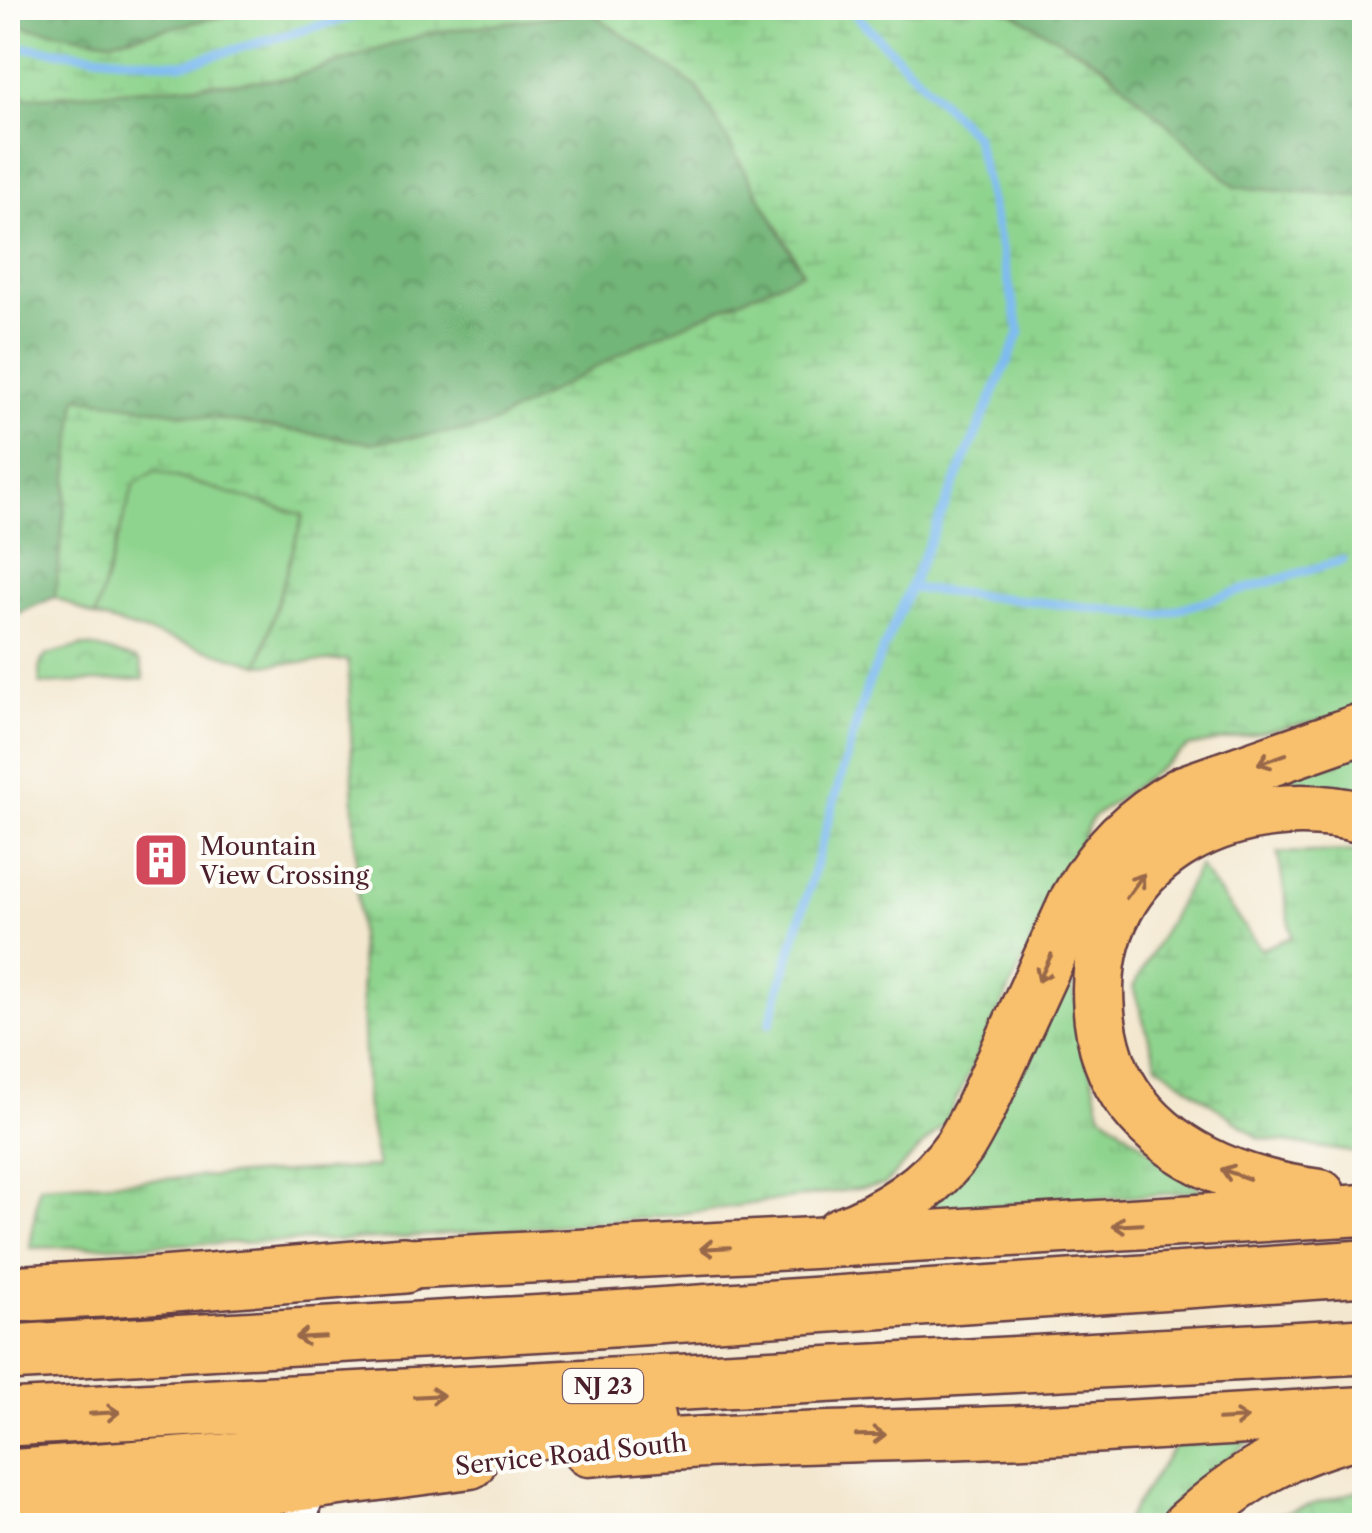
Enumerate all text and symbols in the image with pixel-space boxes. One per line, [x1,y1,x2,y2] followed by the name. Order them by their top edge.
[1257,752,1289,770] one-way arrow
[131,830,191,890] building icon: Mountain View Crossing
[199,831,370,891] place label: Mountain View Crossing
[1124,873,1145,900] one-way arrow
[1034,952,1053,982] one-way arrow
[1220,1164,1251,1182] one-way arrow
[1112,1215,1144,1234] one-way arrow
[700,1239,732,1258] one-way arrow
[295,1328,327,1347] one-way arrow
[563,1369,643,1403] road number: NJ 23
[413,1386,445,1405] one-way arrow
[88,1403,120,1422] one-way arrow
[1217,1409,1249,1428] one-way arrow
[854,1425,886,1444] one-way arrow
[454,1427,689,1482] street label: Service Road South

